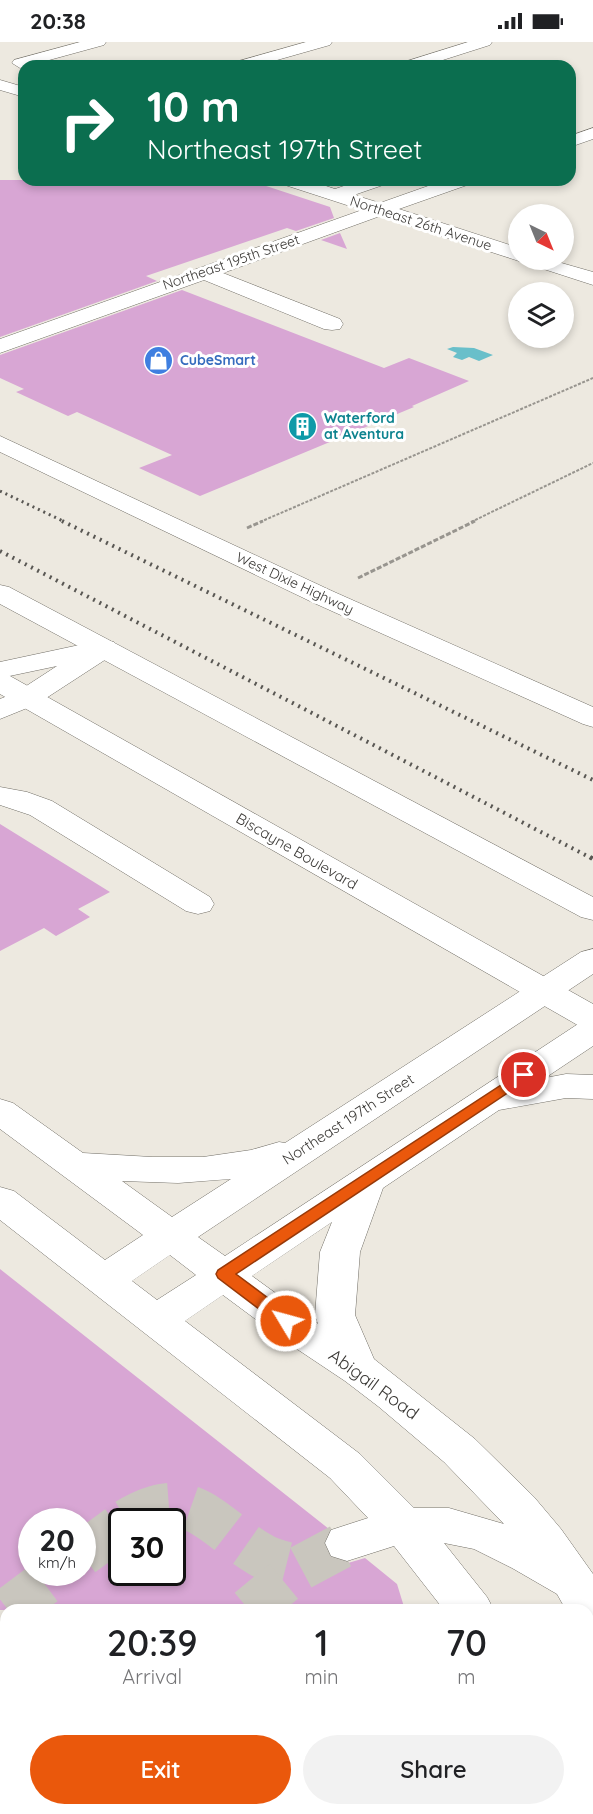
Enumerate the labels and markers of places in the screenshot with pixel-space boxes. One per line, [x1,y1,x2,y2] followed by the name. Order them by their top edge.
[143,344,175,376] shop icon: CubeSmart
[180,351,256,369] place label: CubeSmart
[324,409,404,443] place label: Waterford at Aventura
[287,410,319,442] building icon: Waterford at Aventura
[498,1049,549,1100] pin

